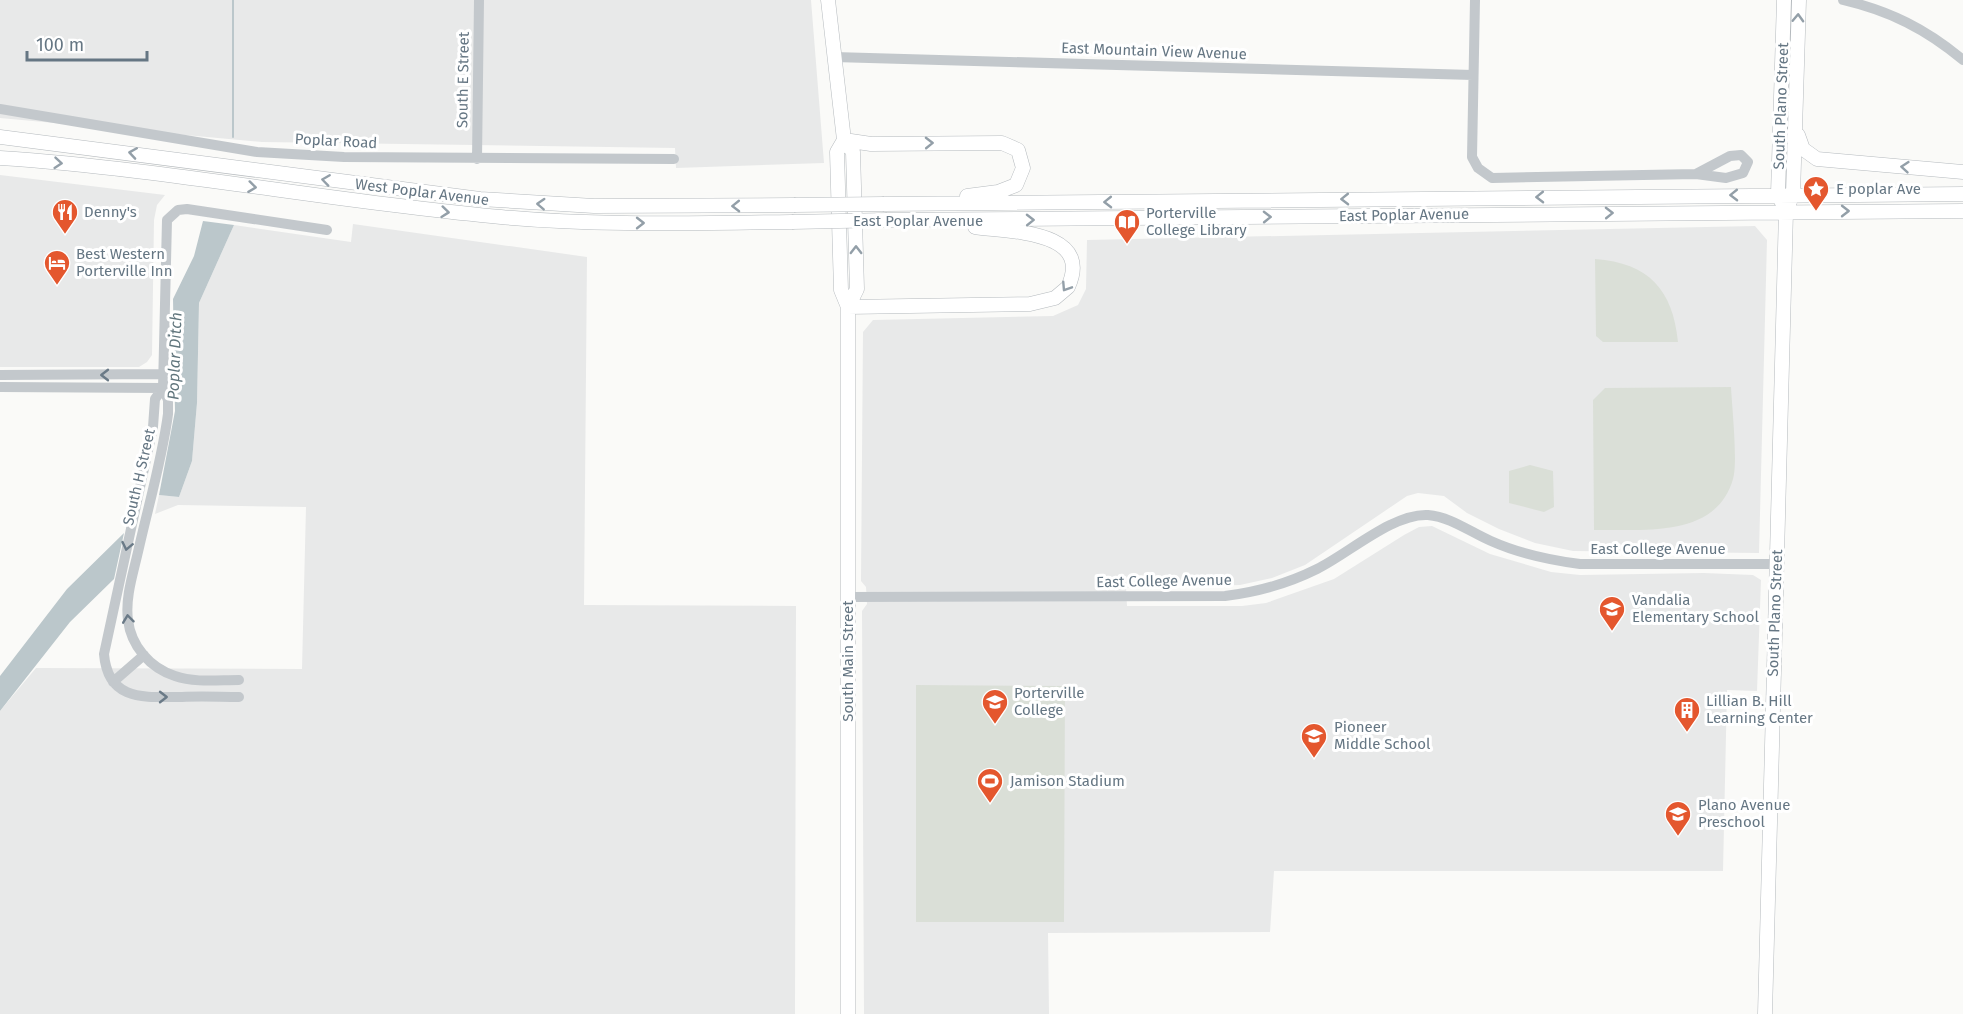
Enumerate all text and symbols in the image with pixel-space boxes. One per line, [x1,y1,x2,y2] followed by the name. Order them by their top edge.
[1792,13,1804,22] one-way arrow
[27,24,147,62] scale bar
[453,31,473,128] street label: South E Street
[36,34,84,56] text: 100 m
[1061,39,1247,63] street label: East Mountain View Avenue
[1770,42,1792,170] street label: South Plano Street
[294,130,378,152] street label: Poplar Road
[925,137,934,149] one-way arrow
[129,148,138,160] one-way arrow
[54,156,63,169] one-way arrow
[1900,161,1909,174] one-way arrow
[322,174,331,187] one-way arrow
[1801,174,1831,212] place icon: E poplar Ave
[354,175,490,209] street label: West Poplar Avenue
[247,180,256,193] one-way arrow
[1836,180,1921,198] place label: E poplar Ave
[1730,189,1739,201] one-way arrow
[1535,191,1544,203] one-way arrow
[1340,193,1349,205] one-way arrow
[1103,196,1112,208] one-way arrow
[50,197,80,235] restaurant icon: Denny's
[536,197,545,210] one-way arrow
[731,200,740,212] one-way arrow
[84,203,137,221] place label: Denny's
[1146,204,1247,239] place label: Porterville College Library
[441,205,450,218] one-way arrow
[1339,205,1469,225] street label: East Poplar Avenue
[1840,205,1849,217] one-way arrow
[1112,207,1142,245] library icon: Porterville College Library
[1604,207,1613,219] one-way arrow
[1262,211,1271,223] one-way arrow
[853,212,983,230] street label: East Poplar Avenue
[1025,214,1034,226] one-way arrow
[635,217,644,229] one-way arrow
[76,245,172,280] place label: Best Western Porterville Inn
[850,246,863,255] one-way arrow
[42,248,72,286] hotel icon: Best Western Porterville Inn
[1062,280,1073,291] one-way arrow
[163,312,186,400] water label: Poplar Ditch
[101,369,110,381] one-way arrow
[119,426,159,527] street label: South H Street
[1590,540,1726,558] street label: East College Avenue
[121,541,134,551] one-way arrow
[1764,549,1786,677] street label: South Plano Street
[1096,571,1232,591] street label: East College Avenue
[1632,591,1760,626] place label: Vandalia Elementary School
[1597,594,1627,632] school or university icon: Vandalia Elementary School
[839,600,857,722] street label: South Main Street
[123,614,135,624] one-way arrow
[1014,684,1084,719] place label: Porterville College
[980,687,1010,725] school or university icon: Porterville College
[159,691,168,703] one-way arrow
[1706,692,1813,727] place label: Lillian B. Hill Learning Center
[1672,695,1702,733] building icon: Lillian B. Hill Learning Center
[1334,718,1431,753] place label: Pioneer Middle School
[1299,721,1329,759] school or university icon: Pioneer Middle School
[975,766,1005,804] sports icon: Jamison Stadium
[1010,772,1125,790] place label: Jamison Stadium
[1698,796,1790,831] place label: Plano Avenue Preschool
[1663,799,1693,837] school or university icon: Plano Avenue Preschool

